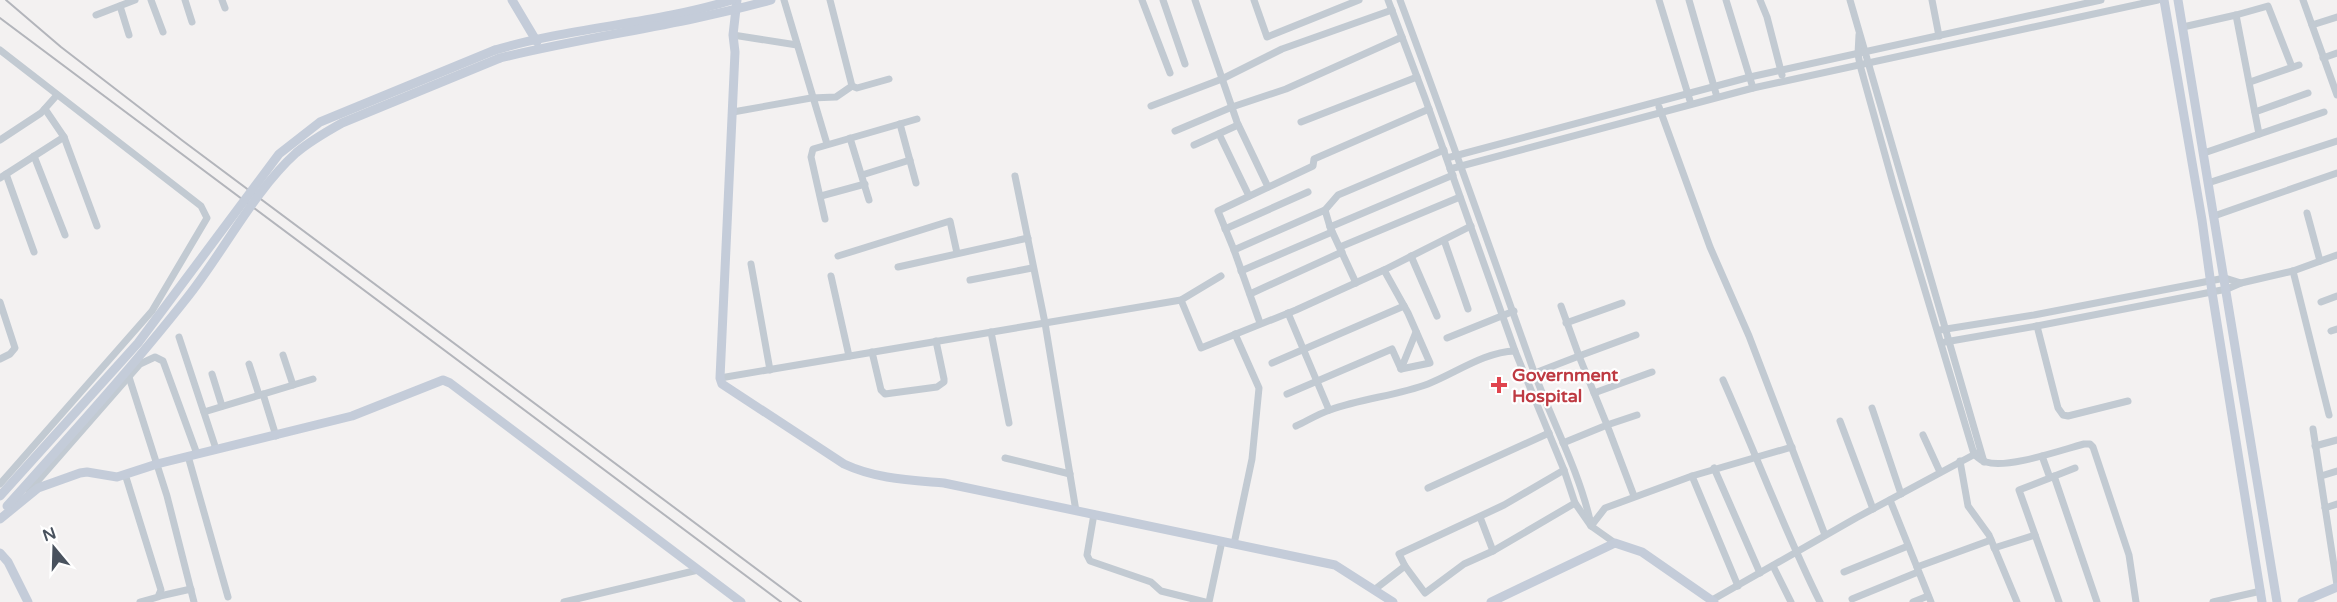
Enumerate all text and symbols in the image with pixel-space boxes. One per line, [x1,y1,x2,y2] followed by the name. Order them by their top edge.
[1512,364,1618,407] place label: Government Hospital
[1490,376,1508,394] marker: Government Hospital
[24,518,84,578] north arrow
[40,523,59,546] text: N

